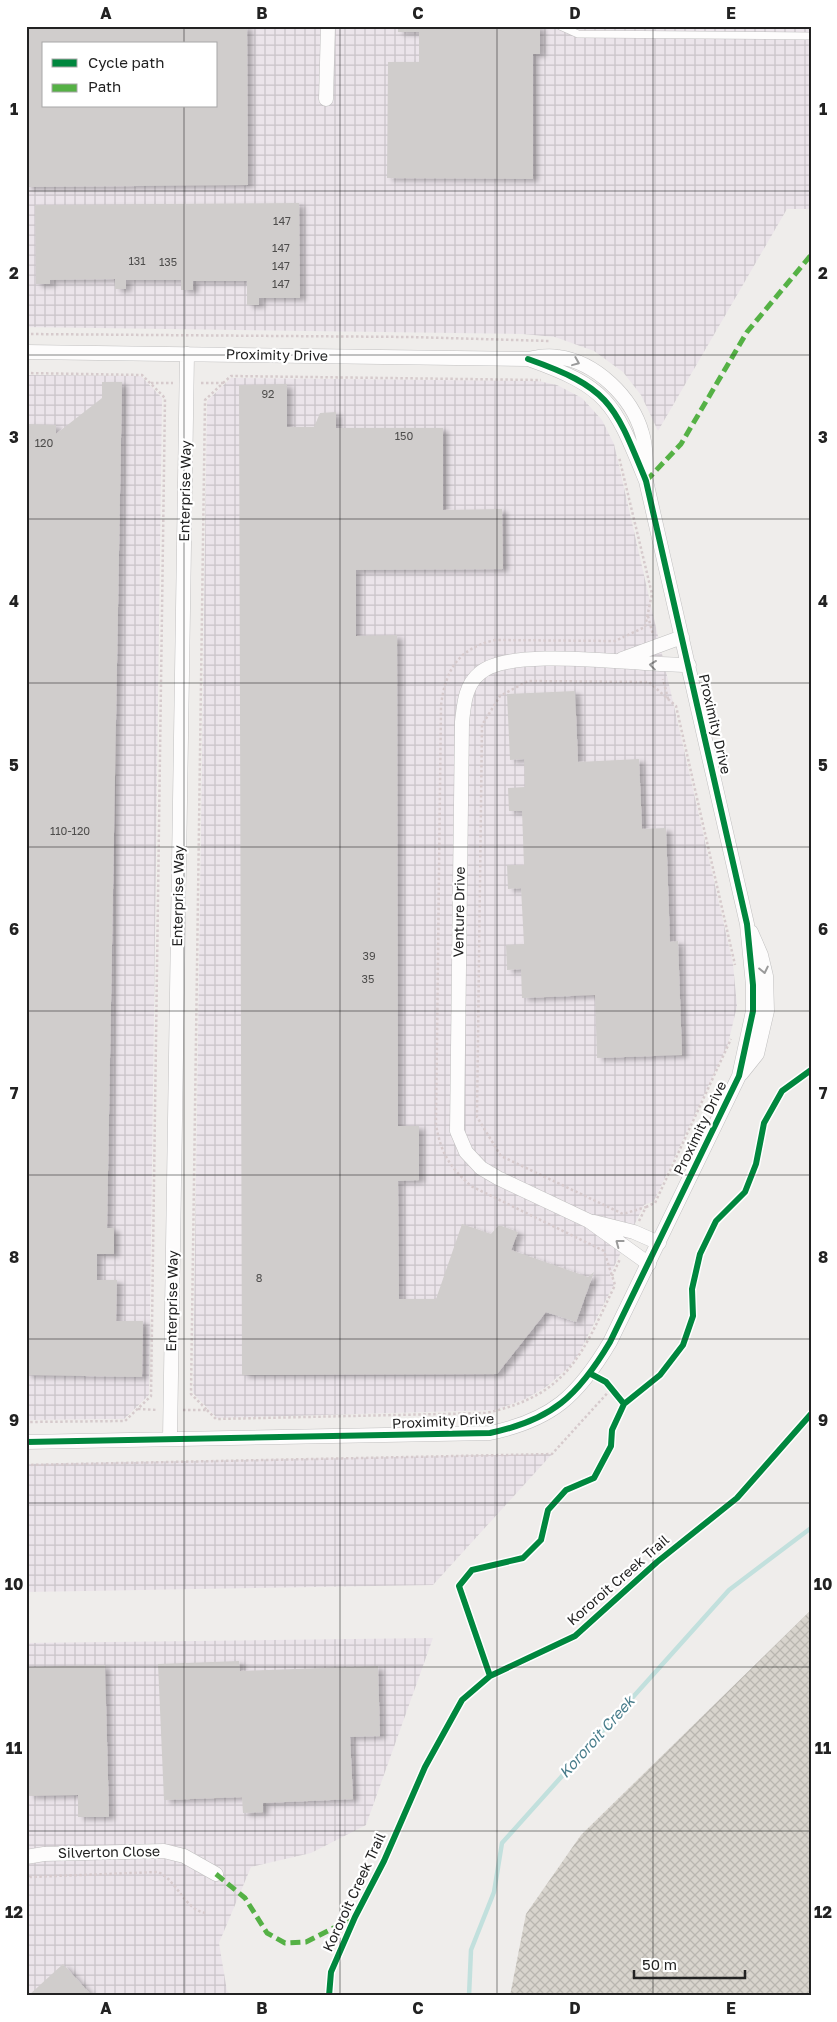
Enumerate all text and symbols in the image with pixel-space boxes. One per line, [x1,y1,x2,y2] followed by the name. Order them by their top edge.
[100,3,112,23] text: A
[256,3,268,23] text: B
[412,3,424,23] text: C
[569,3,581,23] text: D
[726,3,736,23] text: E
[42,42,218,108] legend
[88,53,164,71] text: Cycle path
[88,77,121,95] text: Path
[10,99,18,119] text: 1
[819,99,827,119] text: 1
[273,214,291,227] house number: 147
[272,241,290,254] house number: 147
[128,254,146,267] house number: 131
[159,255,177,268] house number: 135
[272,259,290,272] house number: 147
[9,263,19,283] text: 2
[818,263,828,283] text: 2
[272,277,290,290] house number: 147
[226,345,328,364] street label: Proximity Drive
[571,357,579,367] one-way arrow
[261,387,275,400] house number: 92
[9,427,19,447] text: 3
[818,427,828,447] text: 3
[395,429,413,442] house number: 150
[35,436,53,449] house number: 120
[175,440,194,542] street label: Enterprise Way
[9,591,19,611] text: 4
[818,591,828,611] text: 4
[648,660,656,671] one-way arrow
[696,672,735,776] street label: Proximity Drive
[9,755,19,775] text: 5
[818,755,828,775] text: 5
[50,824,90,837] house number: 110-120
[168,845,187,947] street label: Enterprise Way
[449,866,468,958] street label: Venture Drive
[9,919,19,939] text: 6
[818,919,828,939] text: 6
[362,949,376,962] house number: 39
[758,966,769,974] one-way arrow
[362,972,374,985] house number: 35
[670,1078,730,1177] street label: Proximity Drive
[10,1083,19,1103] text: 7
[819,1083,828,1103] text: 7
[615,1240,624,1249] one-way arrow
[9,1247,19,1267] text: 8
[818,1247,828,1267] text: 8
[162,1250,181,1352] street label: Enterprise Way
[256,1271,263,1284] house number: 8
[392,1409,494,1432] street label: Proximity Drive
[9,1410,19,1430] text: 9
[818,1410,828,1430] text: 9
[563,1531,672,1629] street label: Kororoit Creek Trail
[5,1574,23,1594] text: 10
[814,1574,832,1594] text: 10
[555,1691,639,1781] water label: Kororoit Creek
[6,1738,22,1758] text: 11
[815,1738,831,1758] text: 11
[318,1830,389,1954] street label: Kororoit Creek Trail
[58,1842,160,1861] street label: Silverton Close
[5,1902,23,1922] text: 12
[814,1902,832,1922] text: 12
[634,1947,746,1979] scale bar
[642,1955,677,1973] text: 50 m
[100,1998,112,2018] text: A
[256,1998,268,2018] text: B
[412,1998,424,2018] text: C
[569,1998,581,2018] text: D
[726,1998,736,2018] text: E

